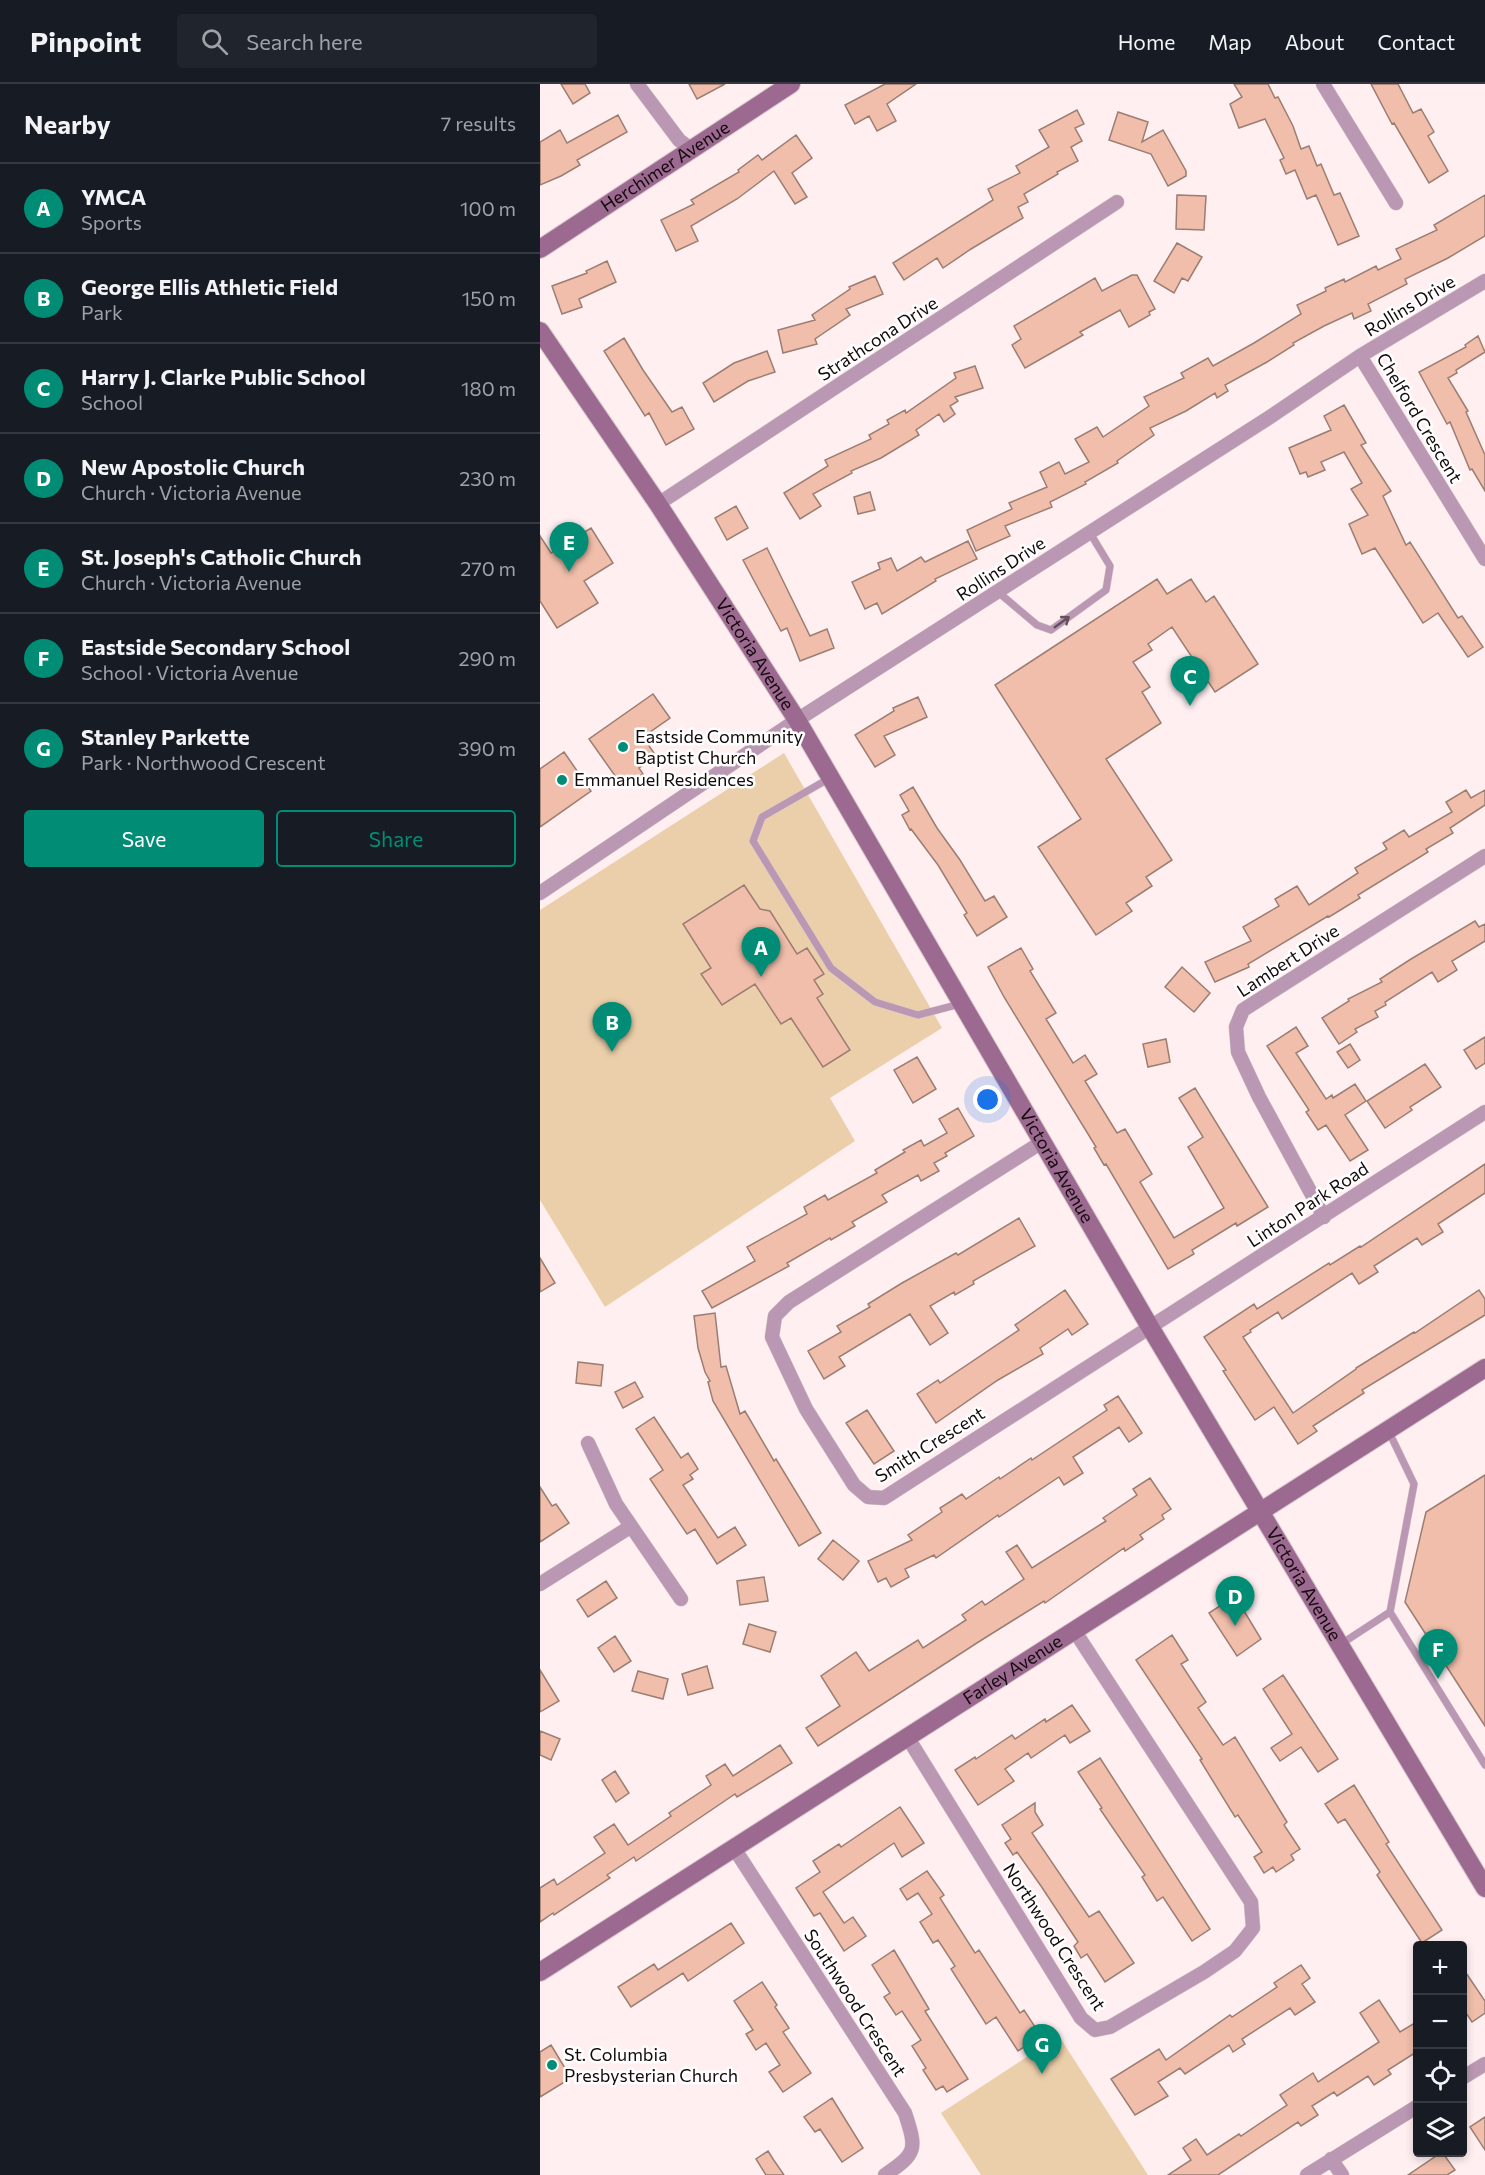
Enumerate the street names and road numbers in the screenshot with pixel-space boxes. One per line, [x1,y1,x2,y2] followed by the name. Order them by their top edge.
[596,115,733,216] street label: Herchimer Avenue
[1360,270,1459,341] street label: Rollins Drive
[814,291,941,385] street label: Strathcona Drive
[1372,348,1467,487] street label: Chelford Crescent
[952,531,1049,605] street label: Rollins Drive
[711,594,800,714] street label: Victoria Avenue
[1232,919,1343,1001] street label: Lambert Drive
[1015,1104,1099,1226] street label: Victoria Avenue
[1243,1157,1372,1252] street label: Linton Park Road
[871,1402,988,1487] street label: Smith Crescent
[1262,1523,1347,1645] street label: Victoria Avenue
[959,1629,1066,1709] street label: Farley Avenue
[999,1859,1111,2014] street label: Northwood Crescent
[800,1925,912,2080] street label: Southwood Crescent

